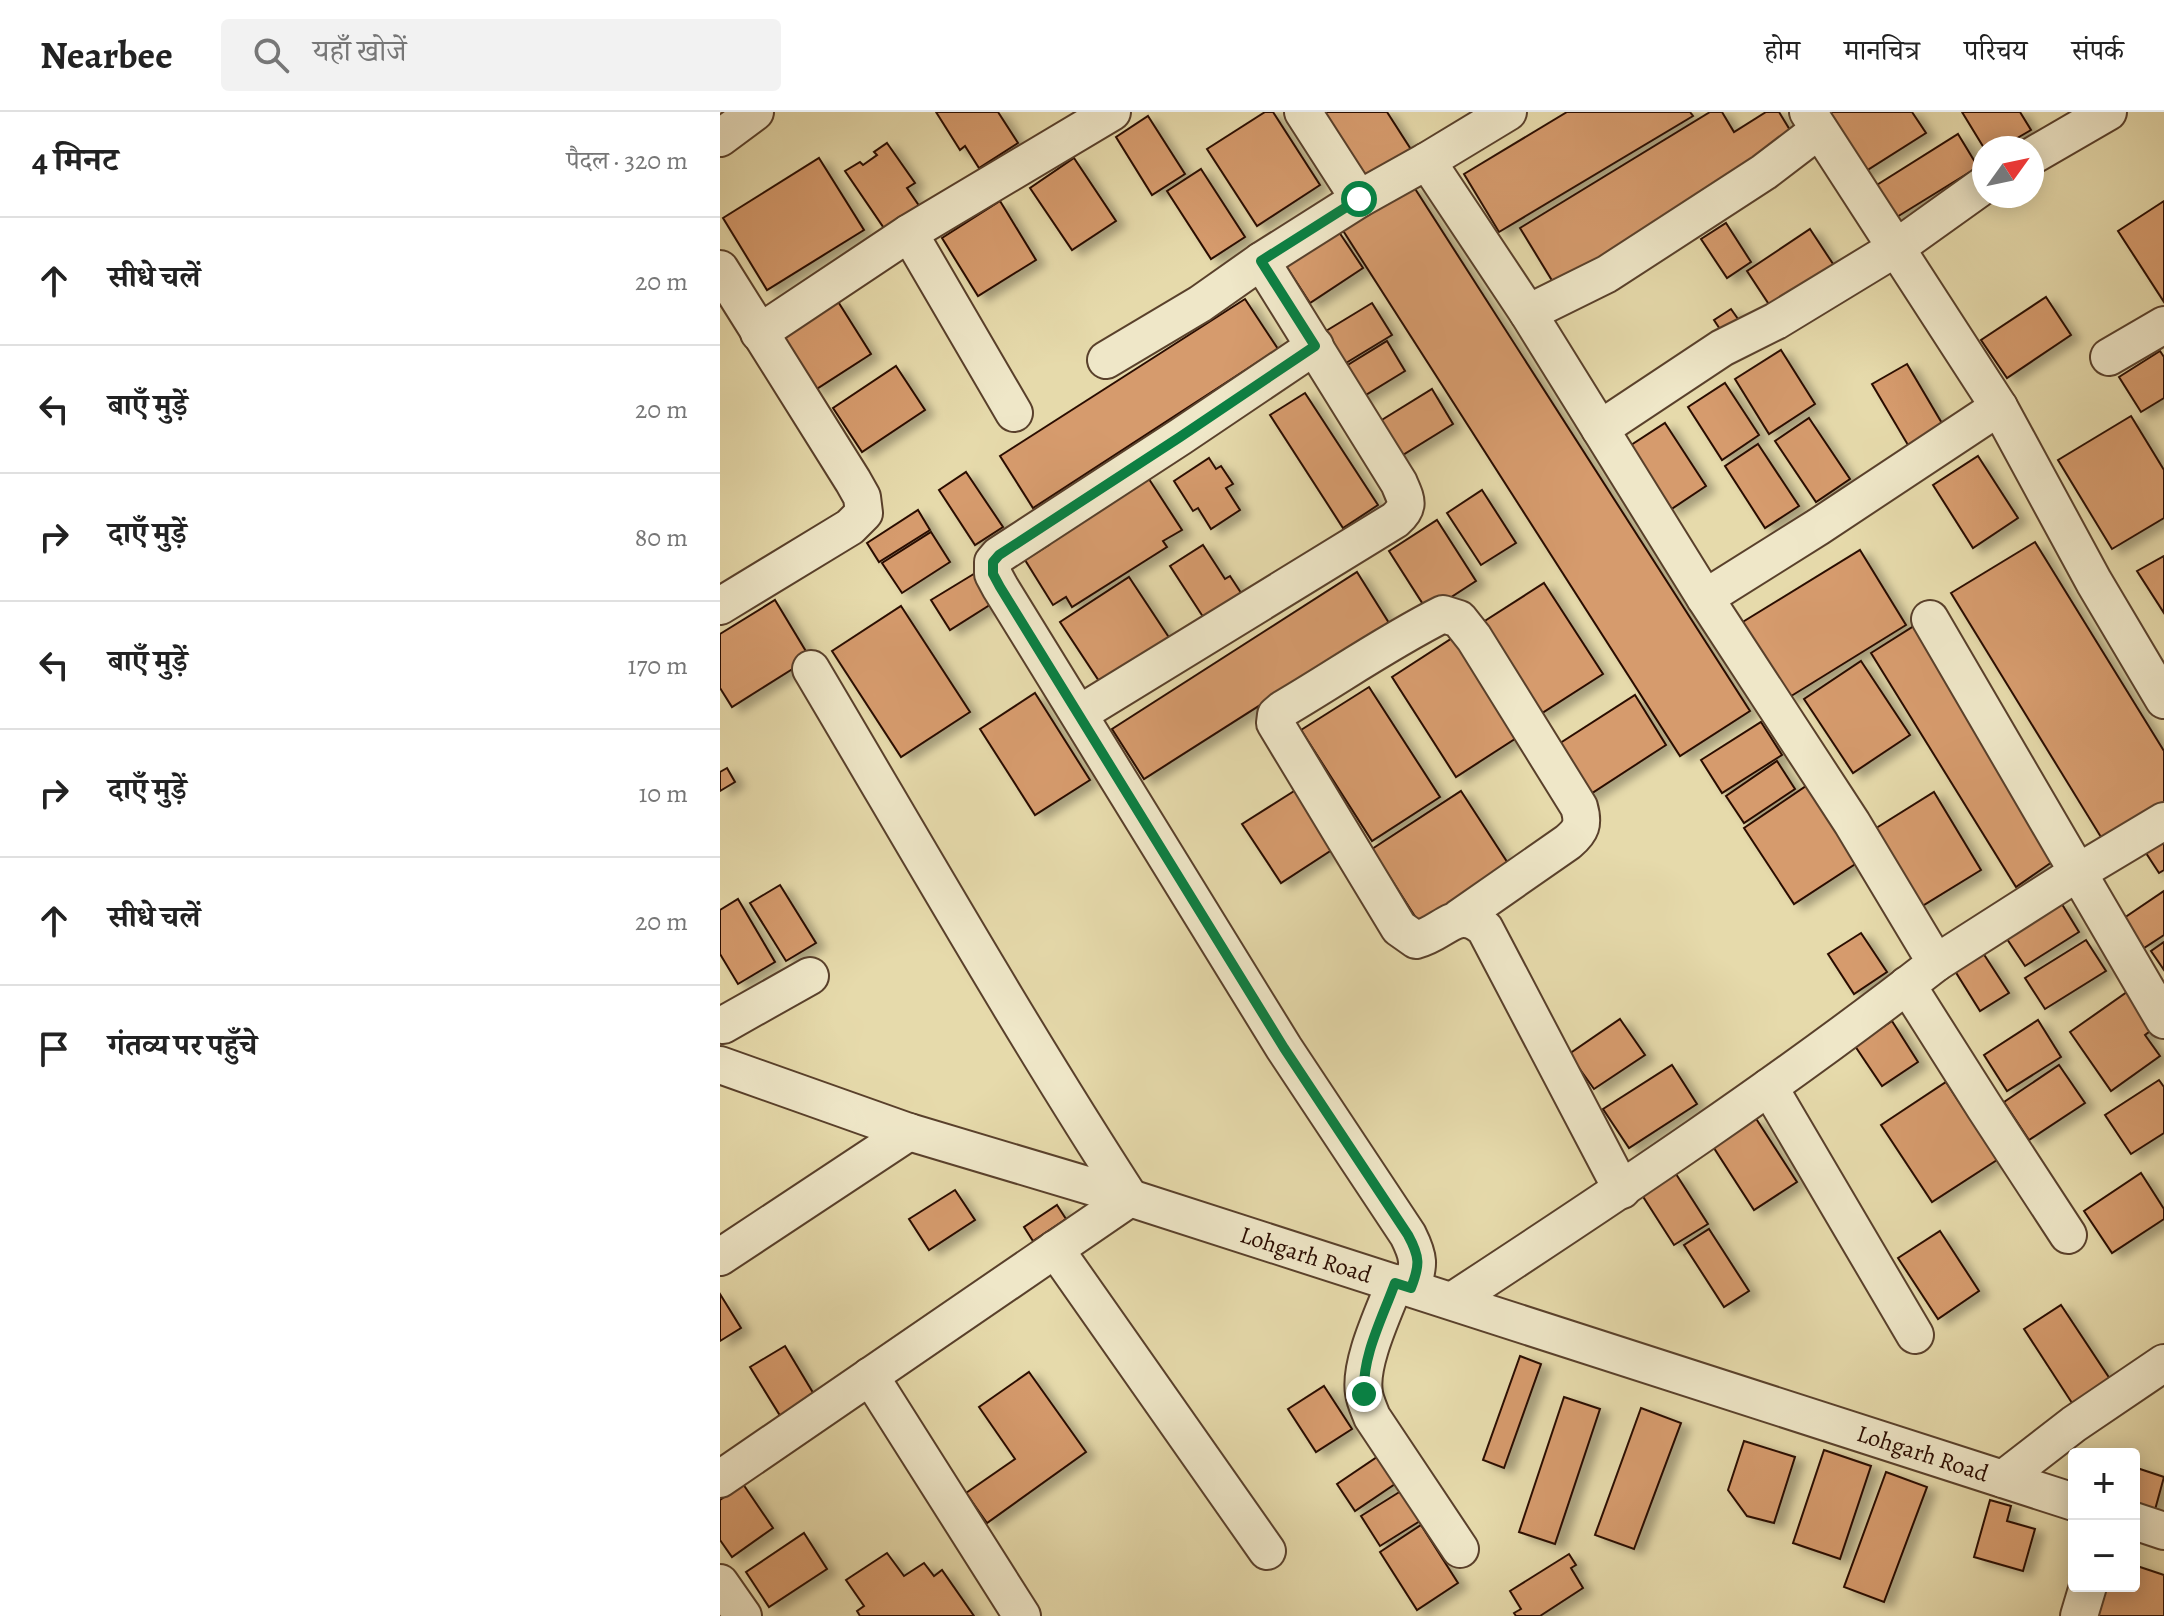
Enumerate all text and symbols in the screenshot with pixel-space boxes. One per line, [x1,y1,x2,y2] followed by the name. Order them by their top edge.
[221,19,781,91] search box
[40,29,173,81] text: Nearbee
[313,31,406,71] text: यहाँ खोजें
[1764,32,1800,70] text: होम
[1844,32,1920,70] text: मानचित्र
[1964,32,2027,70] text: परिचय
[2071,32,2124,70] text: संपर्क
[249,33,293,77] icon: search
[32,136,118,183] text: 4 मिनट
[1972,136,2044,208] north arrow
[566,143,688,178] text: पैदल · 320 m
[1341,181,1377,217] route start
[108,257,200,297] text: सीधे चलें
[32,259,76,303] icon: ahead
[635,264,688,299] text: 20 m
[108,385,188,425] text: बाएँ मुड़ें
[32,387,76,431] icon: left
[635,392,688,427] text: 20 m
[108,513,187,553] text: दाएँ मुड़ें
[32,515,76,559] icon: right
[635,520,688,555] text: 80 m
[108,641,188,681] text: बाएँ मुड़ें
[32,643,76,687] icon: left
[628,648,688,683] text: 170 m
[108,769,187,809] text: दाएँ मुड़ें
[32,771,76,815] icon: right
[638,776,688,811] text: 10 m
[108,897,200,937] text: सीधे चलें
[32,899,76,943] icon: ahead
[635,904,688,939] text: 20 m
[108,1025,257,1065] text: गंतव्य पर पहुँचे
[32,1027,76,1071] icon: arrive
[1236,1218,1376,1291] street label: Lohgarh Road
[1346,1376,1382,1412] route end
[1853,1417,1993,1489] street label: Lohgarh Road
[2068,1448,2140,1592] map controls
[2068,1448,2140,1520] button: +
[2068,1520,2140,1592] button: −

